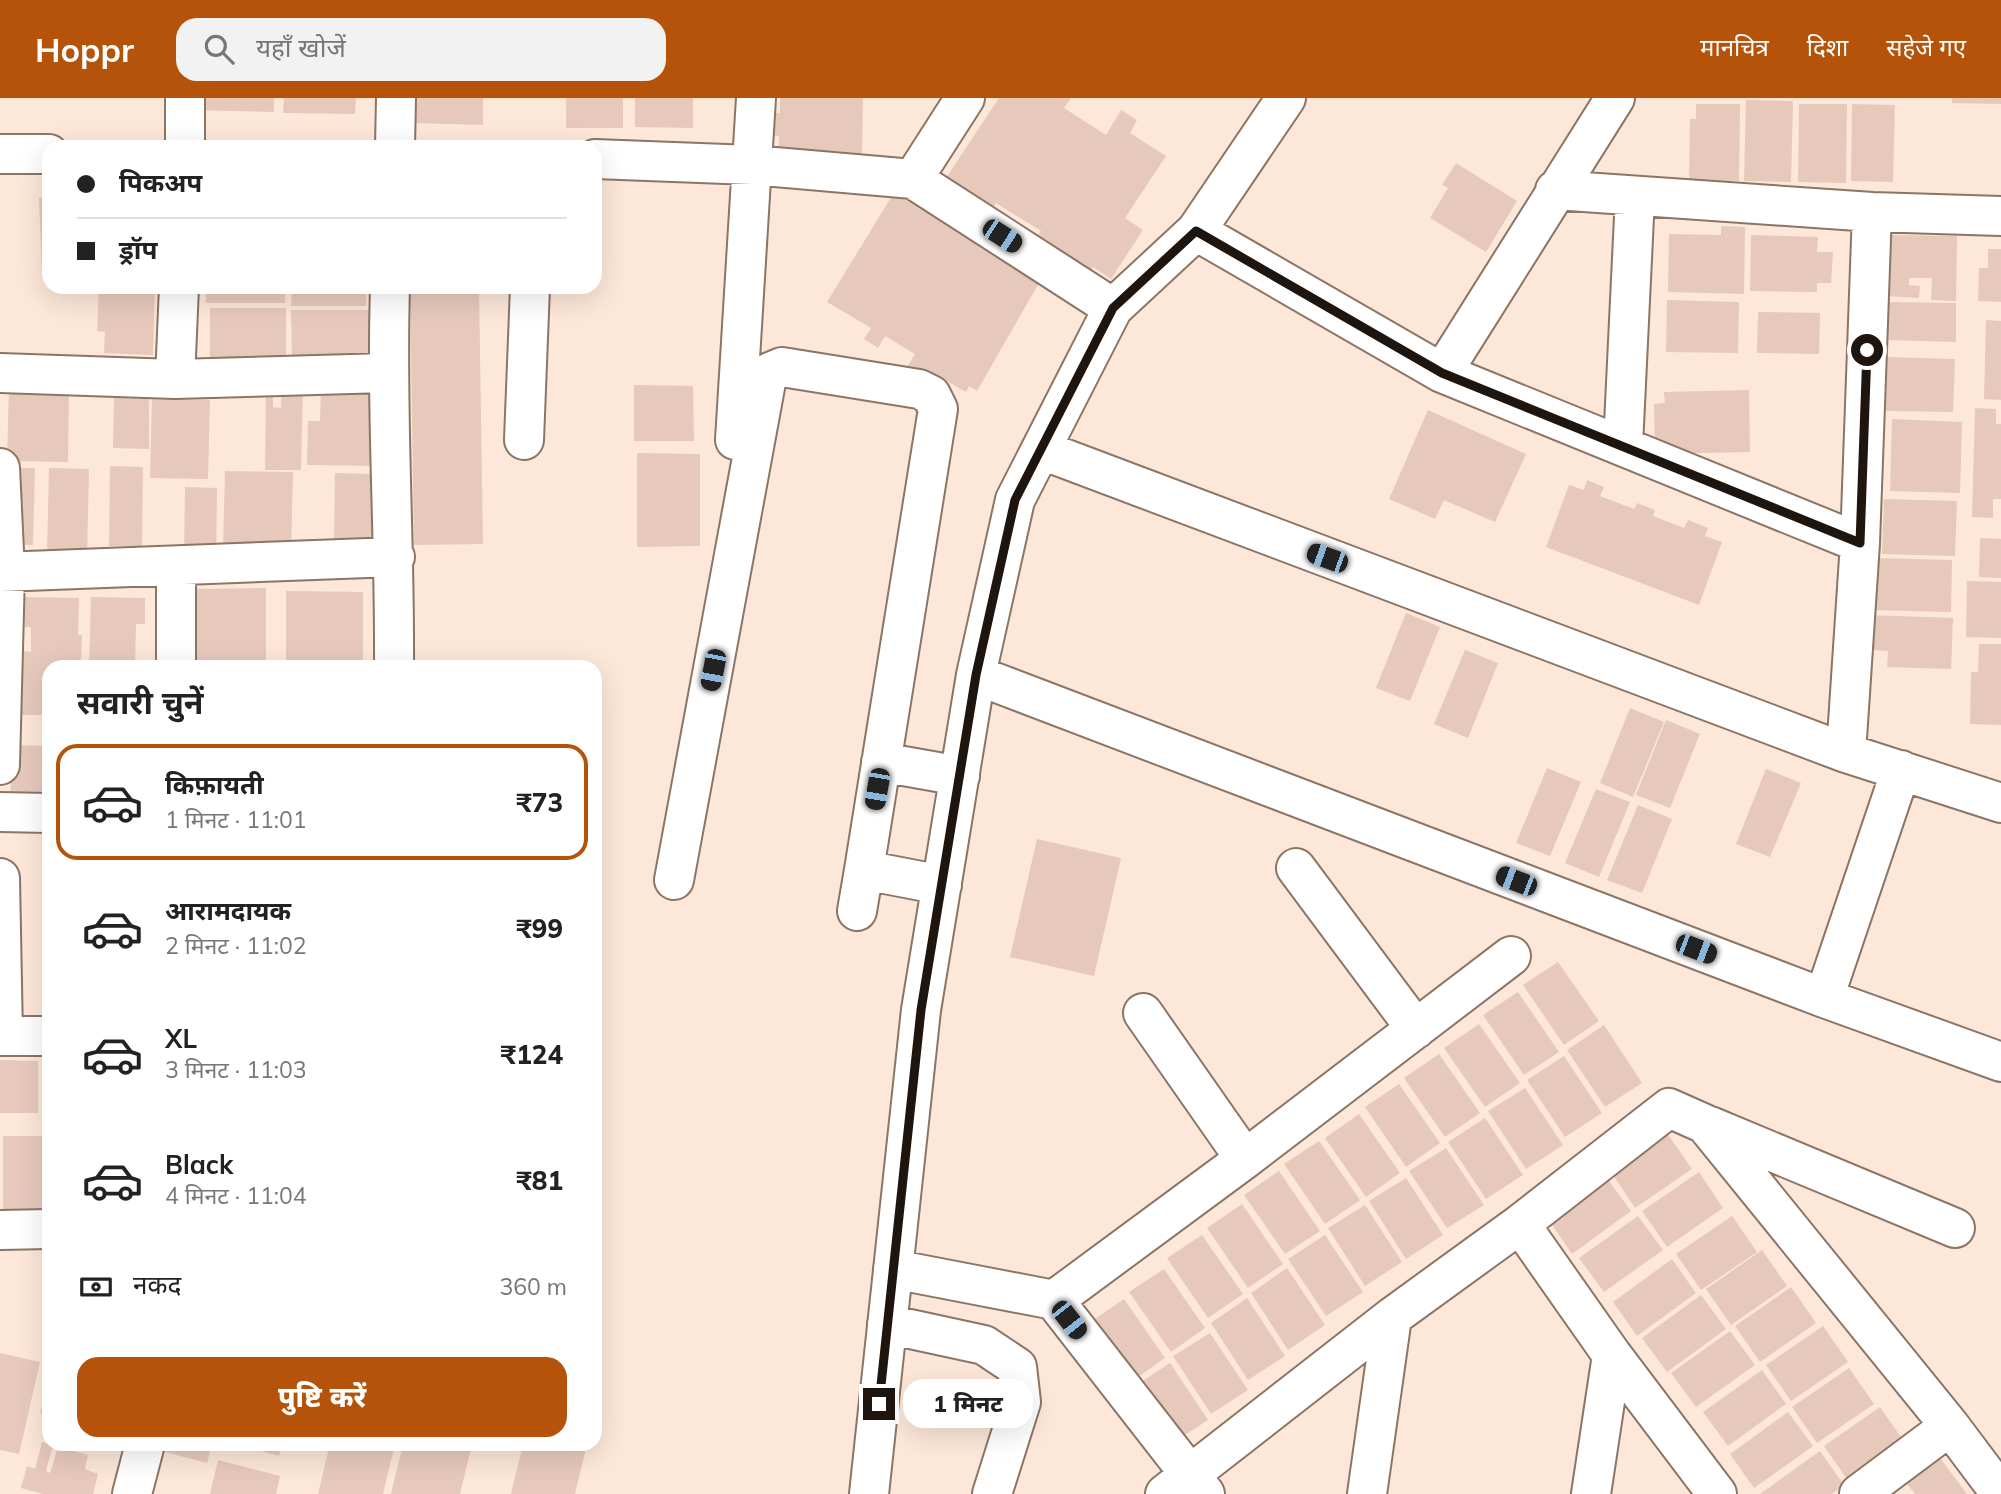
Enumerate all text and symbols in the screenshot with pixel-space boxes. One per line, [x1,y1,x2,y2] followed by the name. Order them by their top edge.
[176,18,666,81] search box
[35,29,134,70] text: Hoppr
[200,30,238,68] icon: search
[256,31,346,64] text: यहाँ खोजें
[1700,32,1769,62] text: मानचित्र
[1807,32,1848,62] text: दिशा
[1886,32,1966,62] text: सहेजे गए
[119,166,202,199] text: पिकअप
[979,216,1026,256] car
[119,233,157,266] text: ड्रॉप
[1851,334,1883,366] route start
[1304,541,1351,575] car
[699,647,728,693] car
[77,682,204,722] text: सवारी चुनें
[864,766,891,812] car
[165,768,264,801] text: किफ़ायती
[81,771,144,834] icon: car
[516,786,563,819] text: ₹73
[165,805,307,834] text: 1 मिनट · 11:01
[1493,864,1540,898] car
[165,894,291,927] text: आरामदायक
[81,897,144,960] icon: car
[516,912,563,945] text: ₹99
[165,931,307,960] text: 2 मिनट · 11:02
[1673,932,1720,966] car
[165,1022,197,1055] text: XL
[81,1023,144,1086] icon: car
[501,1038,563,1071] text: ₹124
[165,1055,307,1084] text: 3 मिनट · 11:03
[165,1148,233,1181] text: Black
[81,1149,144,1212] icon: car
[516,1164,563,1197] text: ₹81
[165,1181,307,1210] text: 4 मिनट · 11:04
[77,1268,115,1306] icon: cash
[133,1268,181,1301] text: नकद
[499,1272,567,1301] text: 360 m
[1048,1297,1091,1343] car
[77,1357,567,1437] button: पुष्टि करें
[903,1380,1033,1428] callout: 1 मिनट
[863,1388,895,1420] route end
[933,1389,1003,1418] text: 1 मिनट

